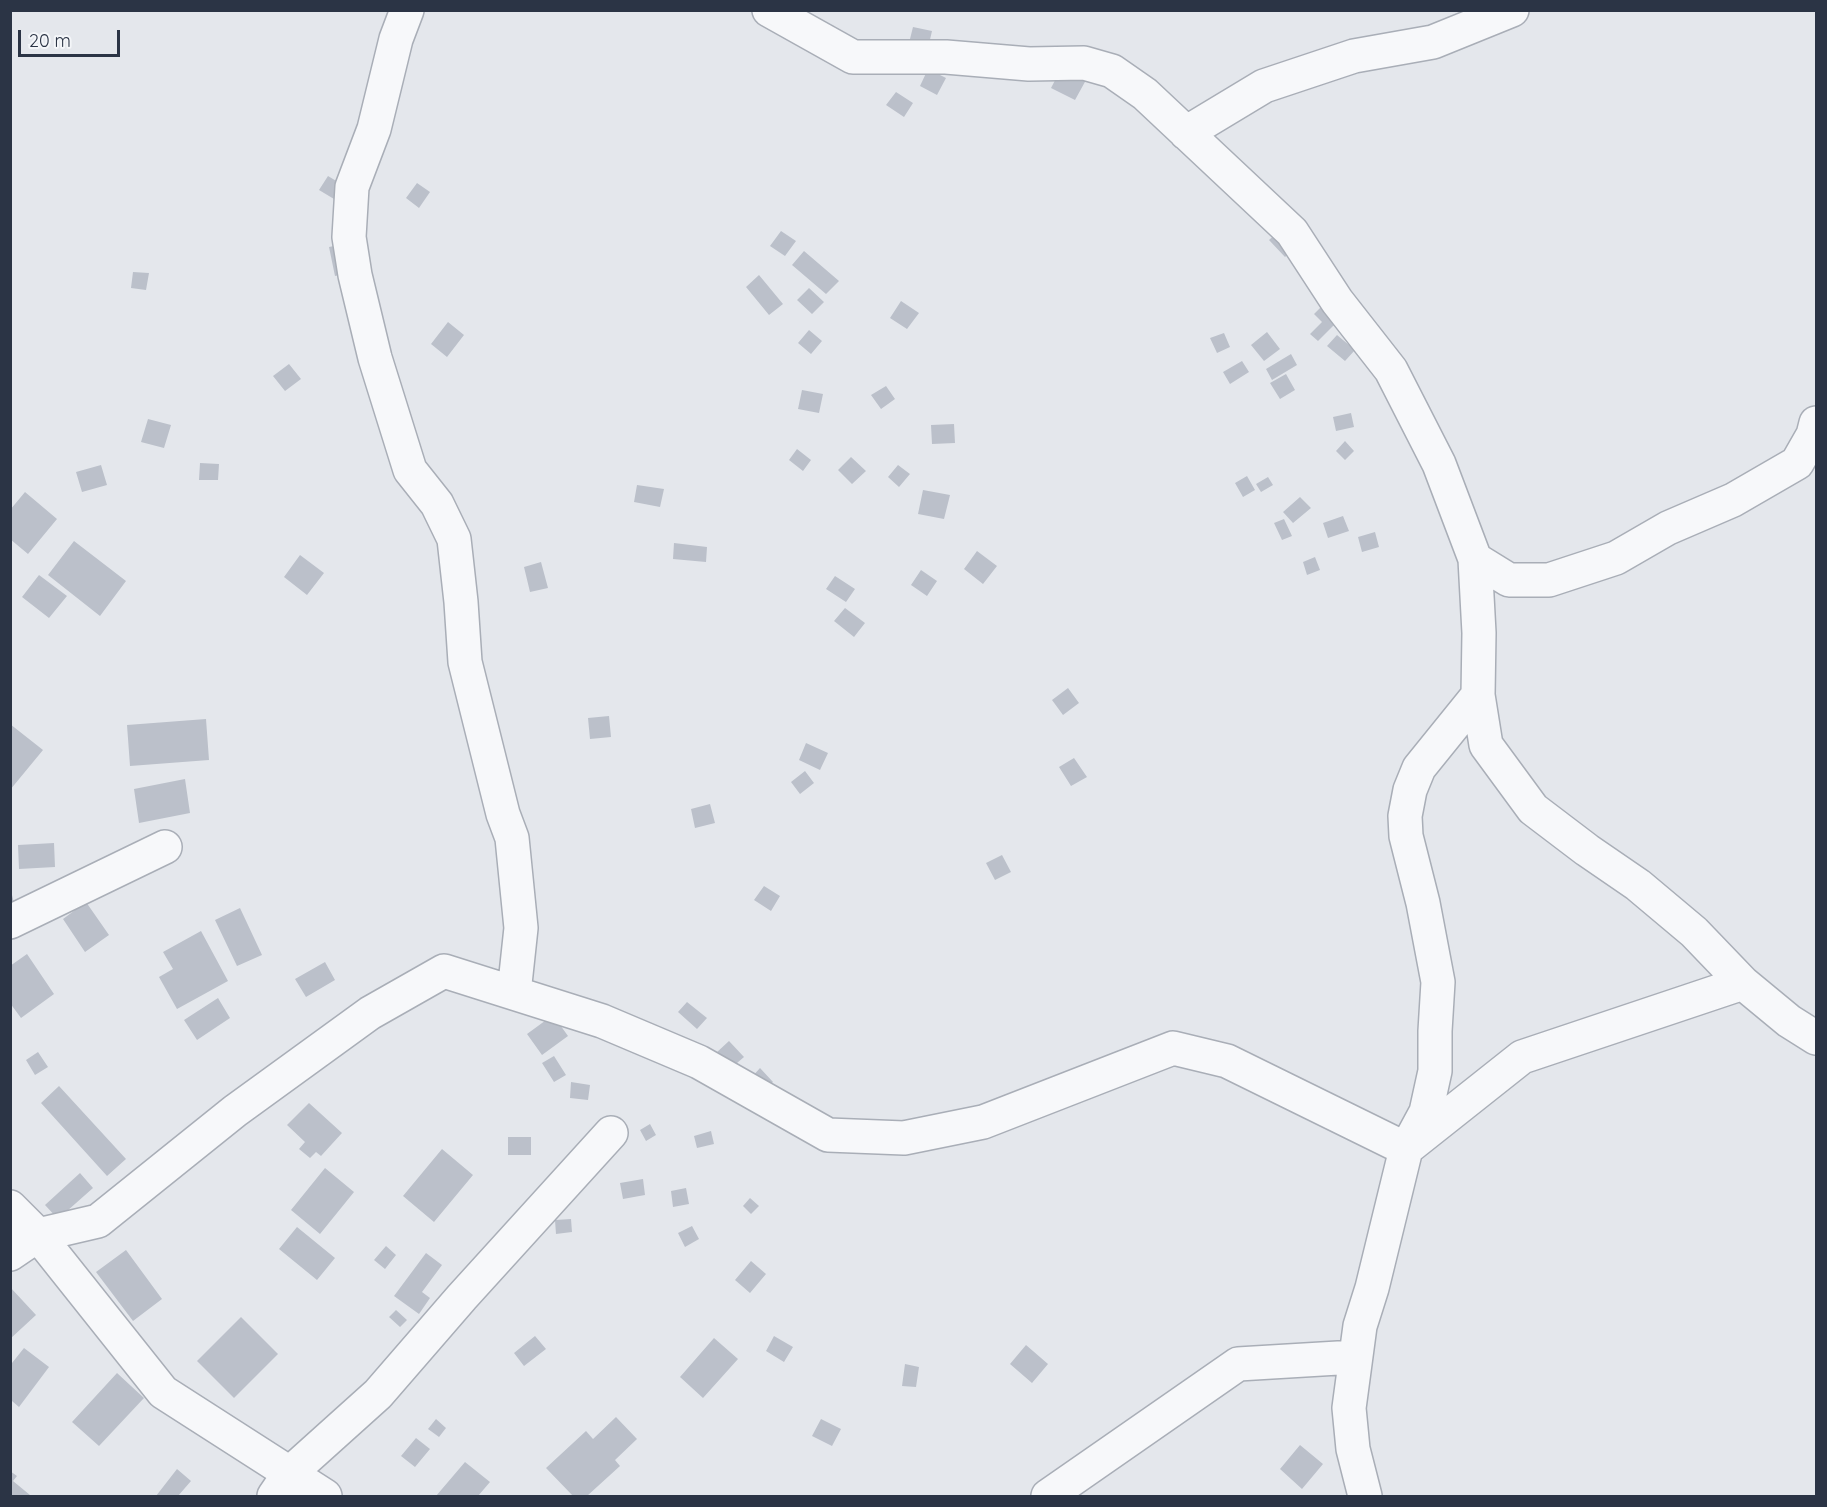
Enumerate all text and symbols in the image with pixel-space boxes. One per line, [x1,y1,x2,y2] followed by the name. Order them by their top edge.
[21,18,123,56] scale bar
[29,29,71,52] text: 20 m

